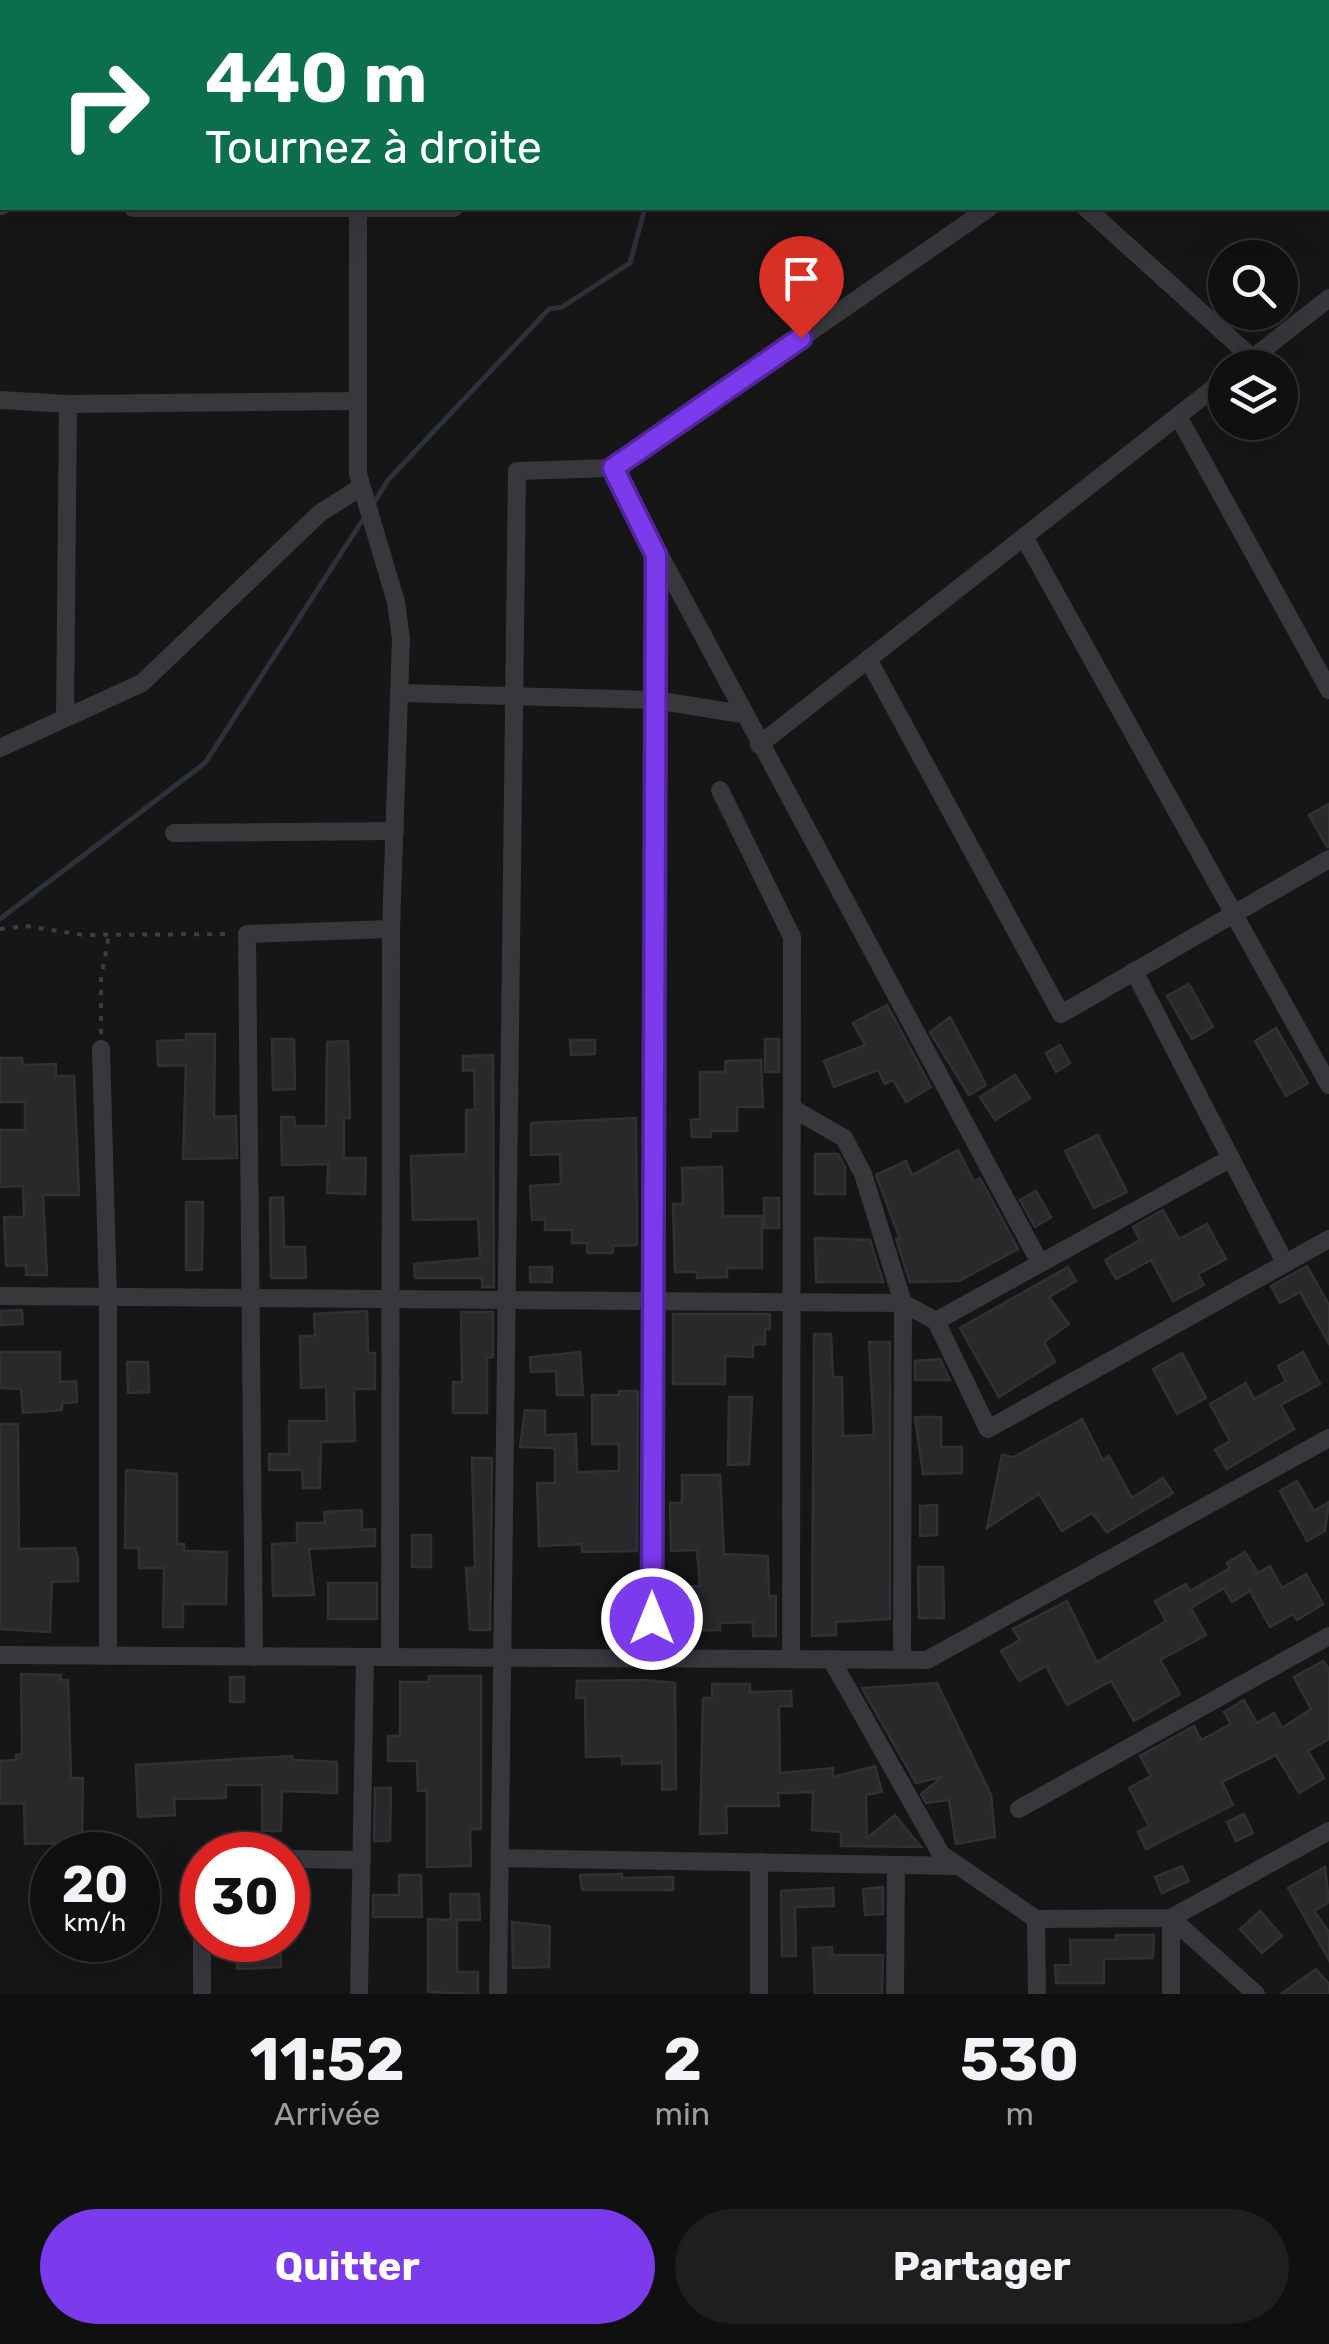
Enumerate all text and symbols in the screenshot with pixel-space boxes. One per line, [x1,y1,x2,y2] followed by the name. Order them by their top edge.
[205,37,427,120] text: 440 m
[40,40,170,170] icon: right
[205,121,542,174] text: Tournez à droite
[759,236,844,339] pin
[1208,240,1298,440] map controls
[1208,240,1298,330] button: search
[774,251,829,306] icon: arrive
[1208,350,1298,440] button: layers
[600,1567,704,1671] position arrow
[180,1832,310,1962] speed limit sign: 30
[62,1855,128,1915] text: 20
[64,1908,126,1937] text: km/h
[250,2024,405,2095] text: 11:52
[663,2024,702,2095] text: 2
[960,2024,1079,2095] text: 530
[274,2095,381,2133] text: Arrivée
[655,2095,710,2133] text: min
[1005,2095,1034,2133] text: m
[40,2209,655,2324] button: Quitter
[675,2209,1289,2324] button: Partager

